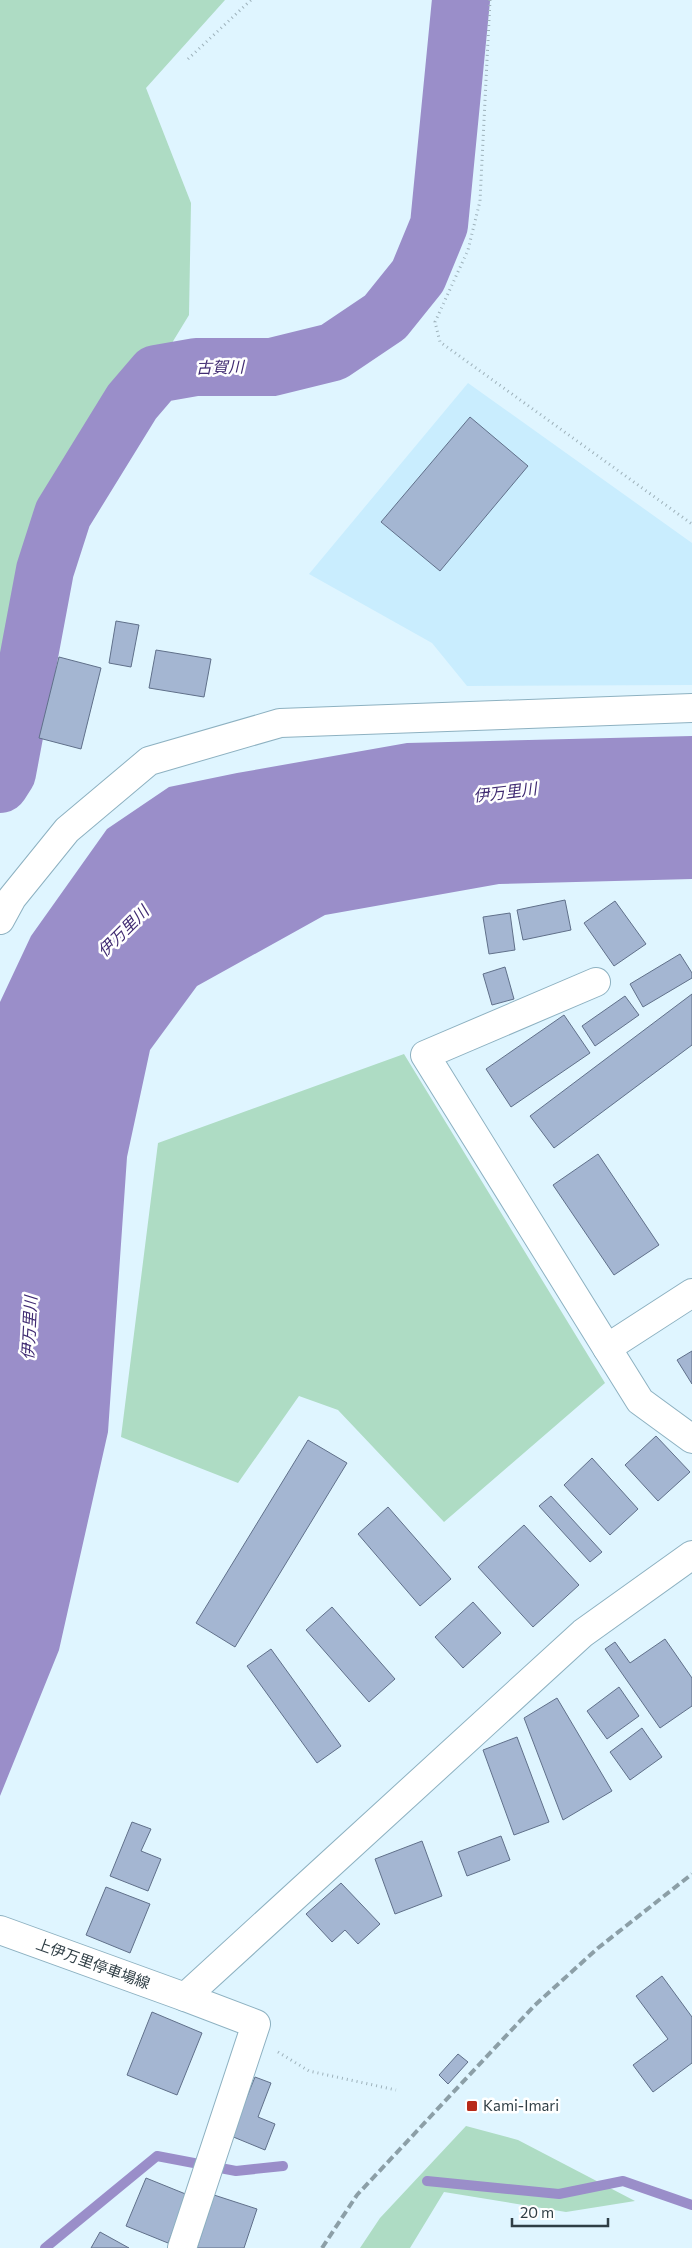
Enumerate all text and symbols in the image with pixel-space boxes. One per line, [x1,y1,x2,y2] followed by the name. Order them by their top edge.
[196,357,246,376] water label: 古賀川
[472,778,540,805] water label: 伊万里川
[93,900,153,960] water label: 伊万里川
[17,1294,40,1360] water label: 伊万里川
[34,1934,153,1992] street label: 上伊万里停車場線
[483,2096,559,2114] place label: Kami-Imari
[465,2099,479,2113] marker: Kami-Imari
[512,2196,608,2228] scale bar
[520,2203,554,2221] text: 20 m

